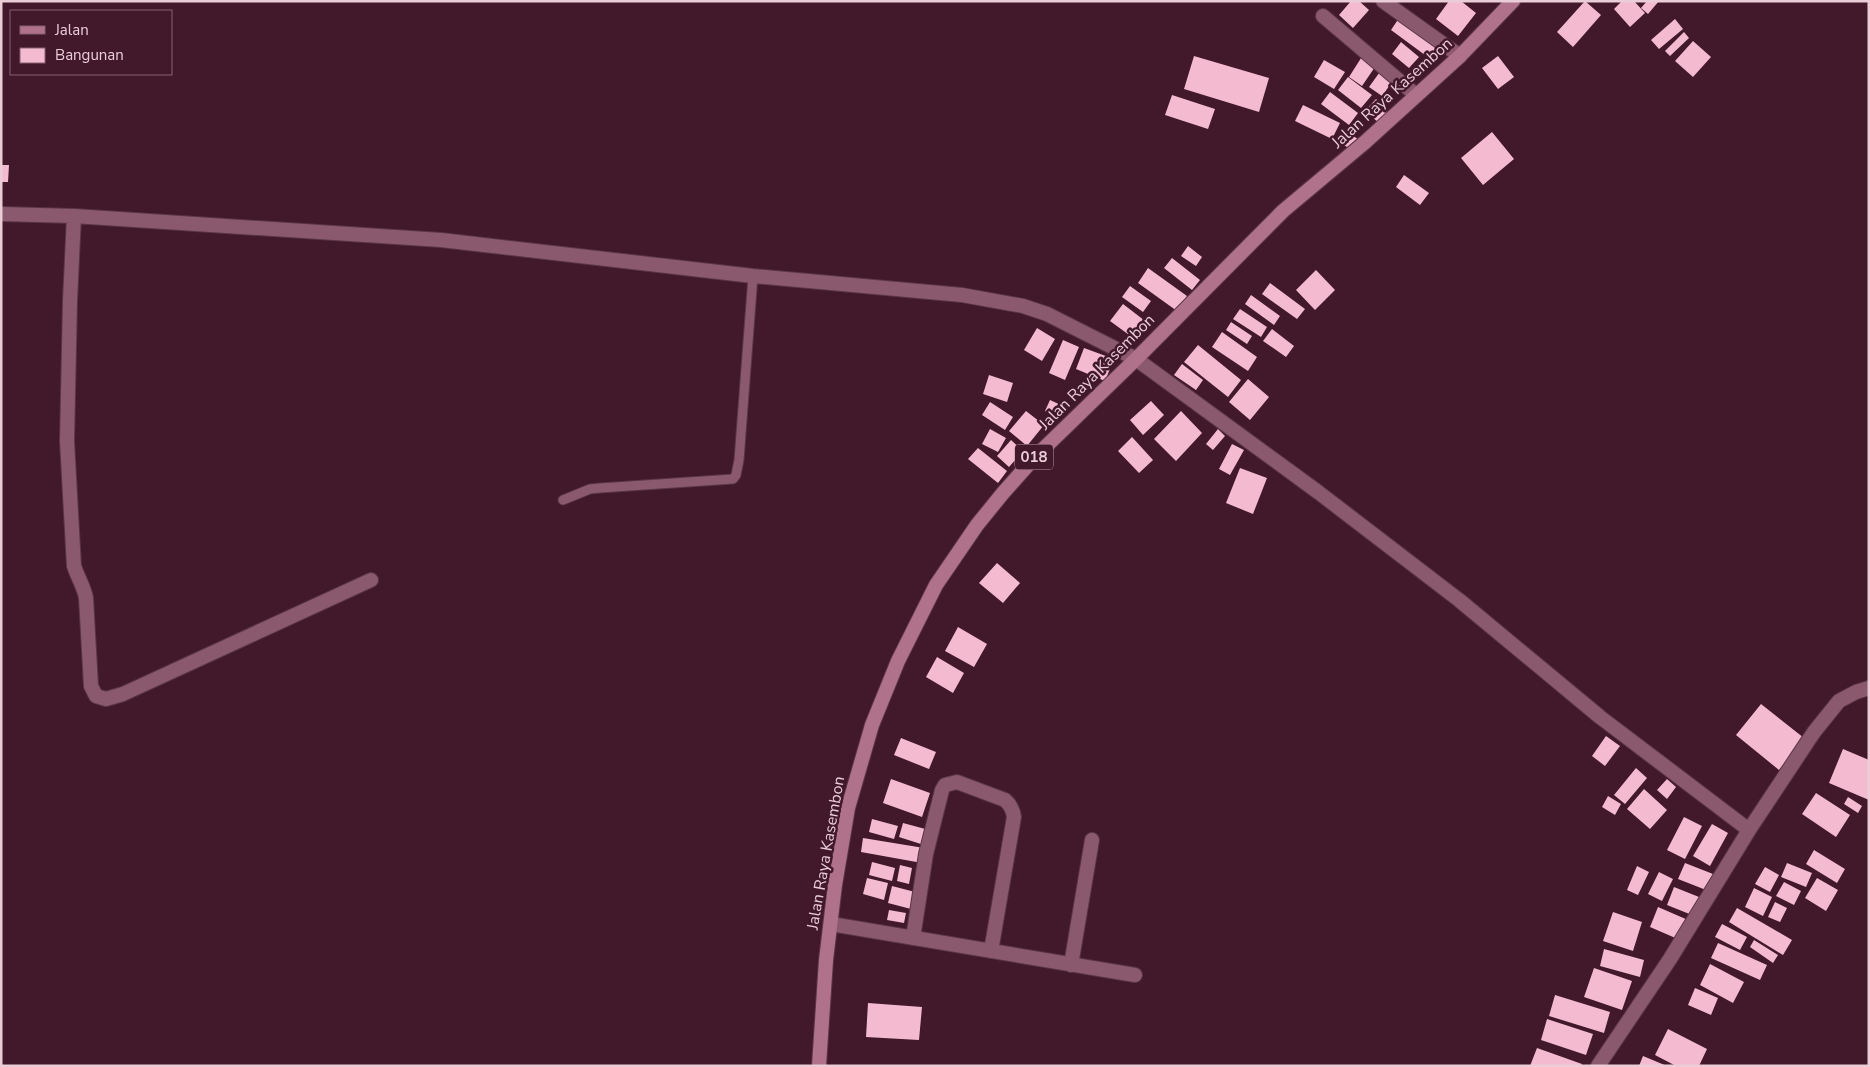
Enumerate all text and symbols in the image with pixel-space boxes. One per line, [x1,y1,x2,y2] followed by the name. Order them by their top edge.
[10,10,172,75] legend
[54,20,89,40] text: Jalan
[1326,33,1457,154] street label: Jalan Raya Kasembon
[55,45,124,65] text: Bangunan
[1034,309,1160,435] street label: Jalan Raya Kasembon
[1015,444,1053,470] road number: 018
[801,775,850,932] street label: Jalan Raya Kasembon

